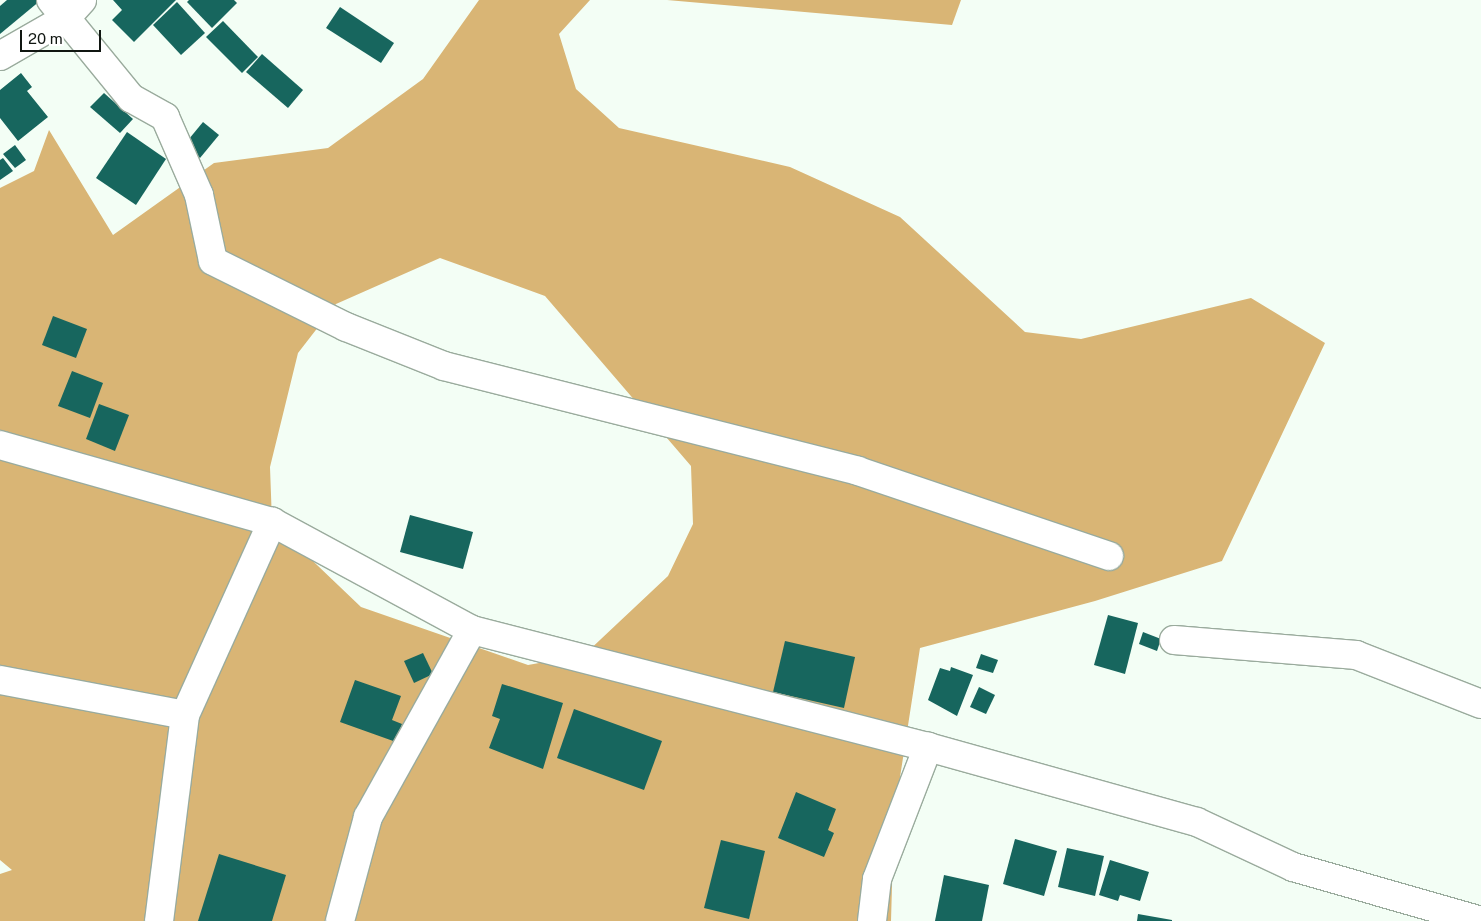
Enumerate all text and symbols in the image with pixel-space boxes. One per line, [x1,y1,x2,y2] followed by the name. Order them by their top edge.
[22,20,104,52] scale bar
[28,30,63,47] text: 20 m

